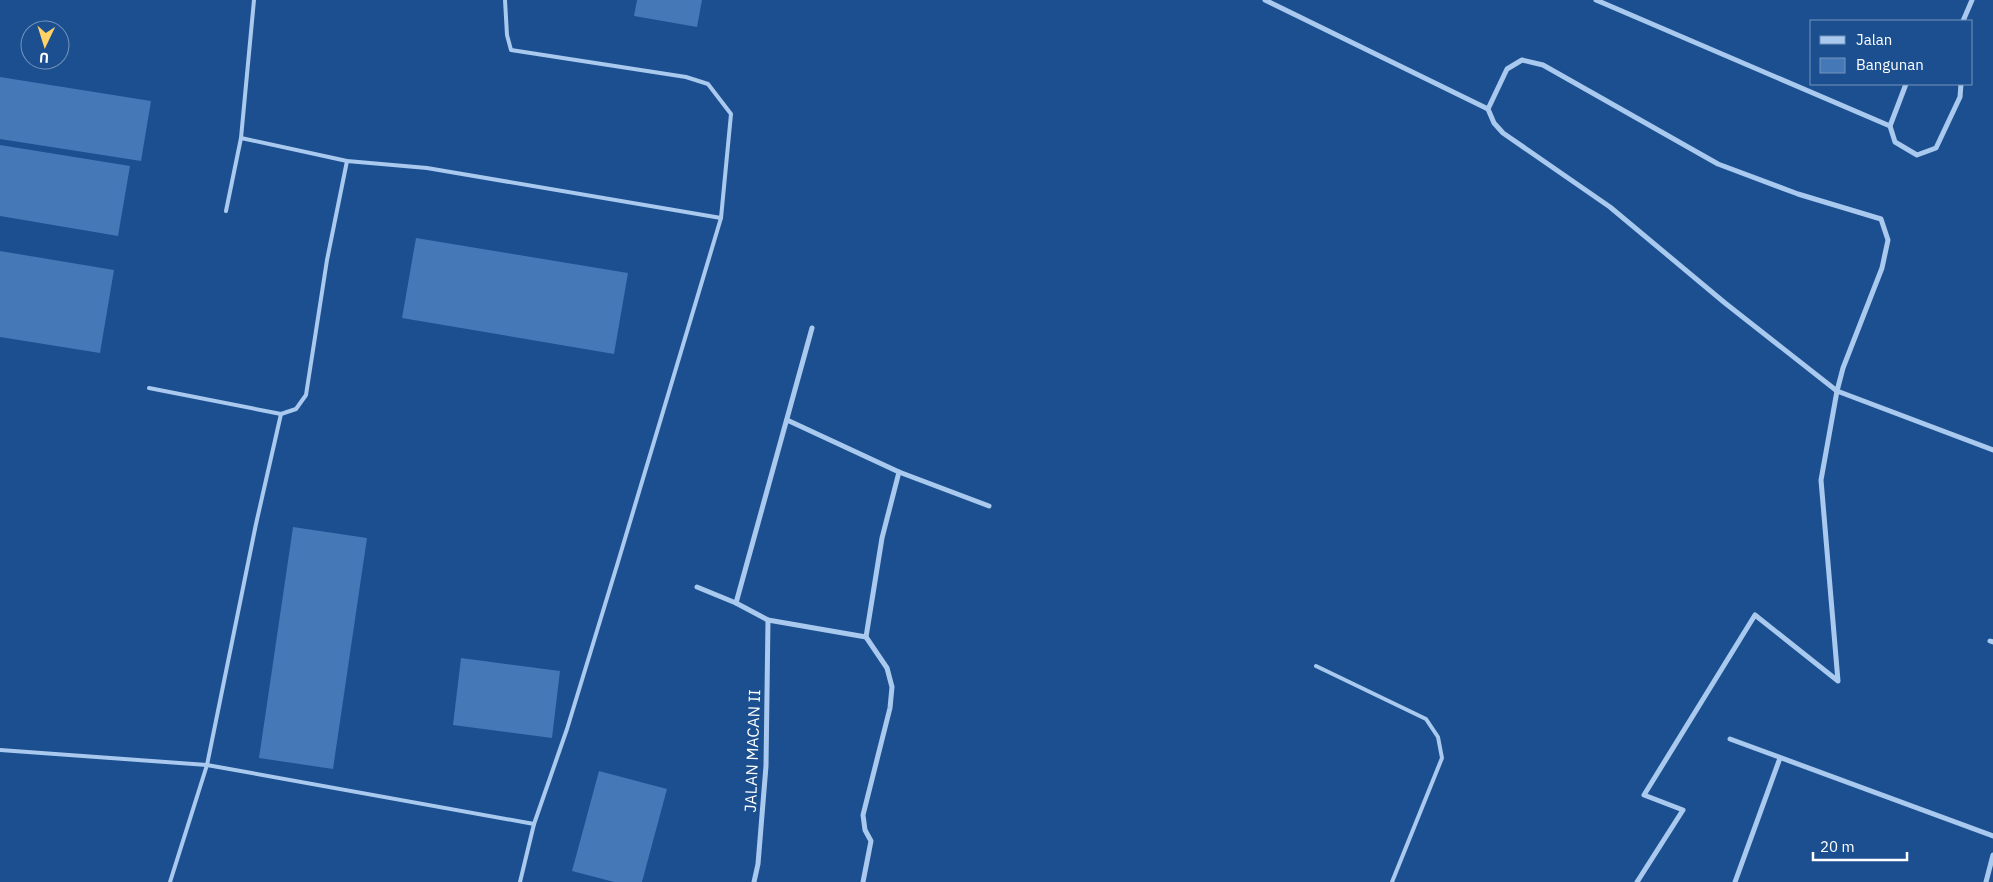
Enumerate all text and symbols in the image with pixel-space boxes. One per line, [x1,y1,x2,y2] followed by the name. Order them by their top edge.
[20,20,70,70] north arrow
[1810,20,1973,85] legend
[1856,30,1892,49] text: Jalan
[39,49,50,67] text: U
[1856,55,1924,74] text: Bangunan
[740,689,764,813] street label: JALAN MACAN II
[1813,830,1907,862] scale bar
[1820,837,1855,856] text: 20 m

